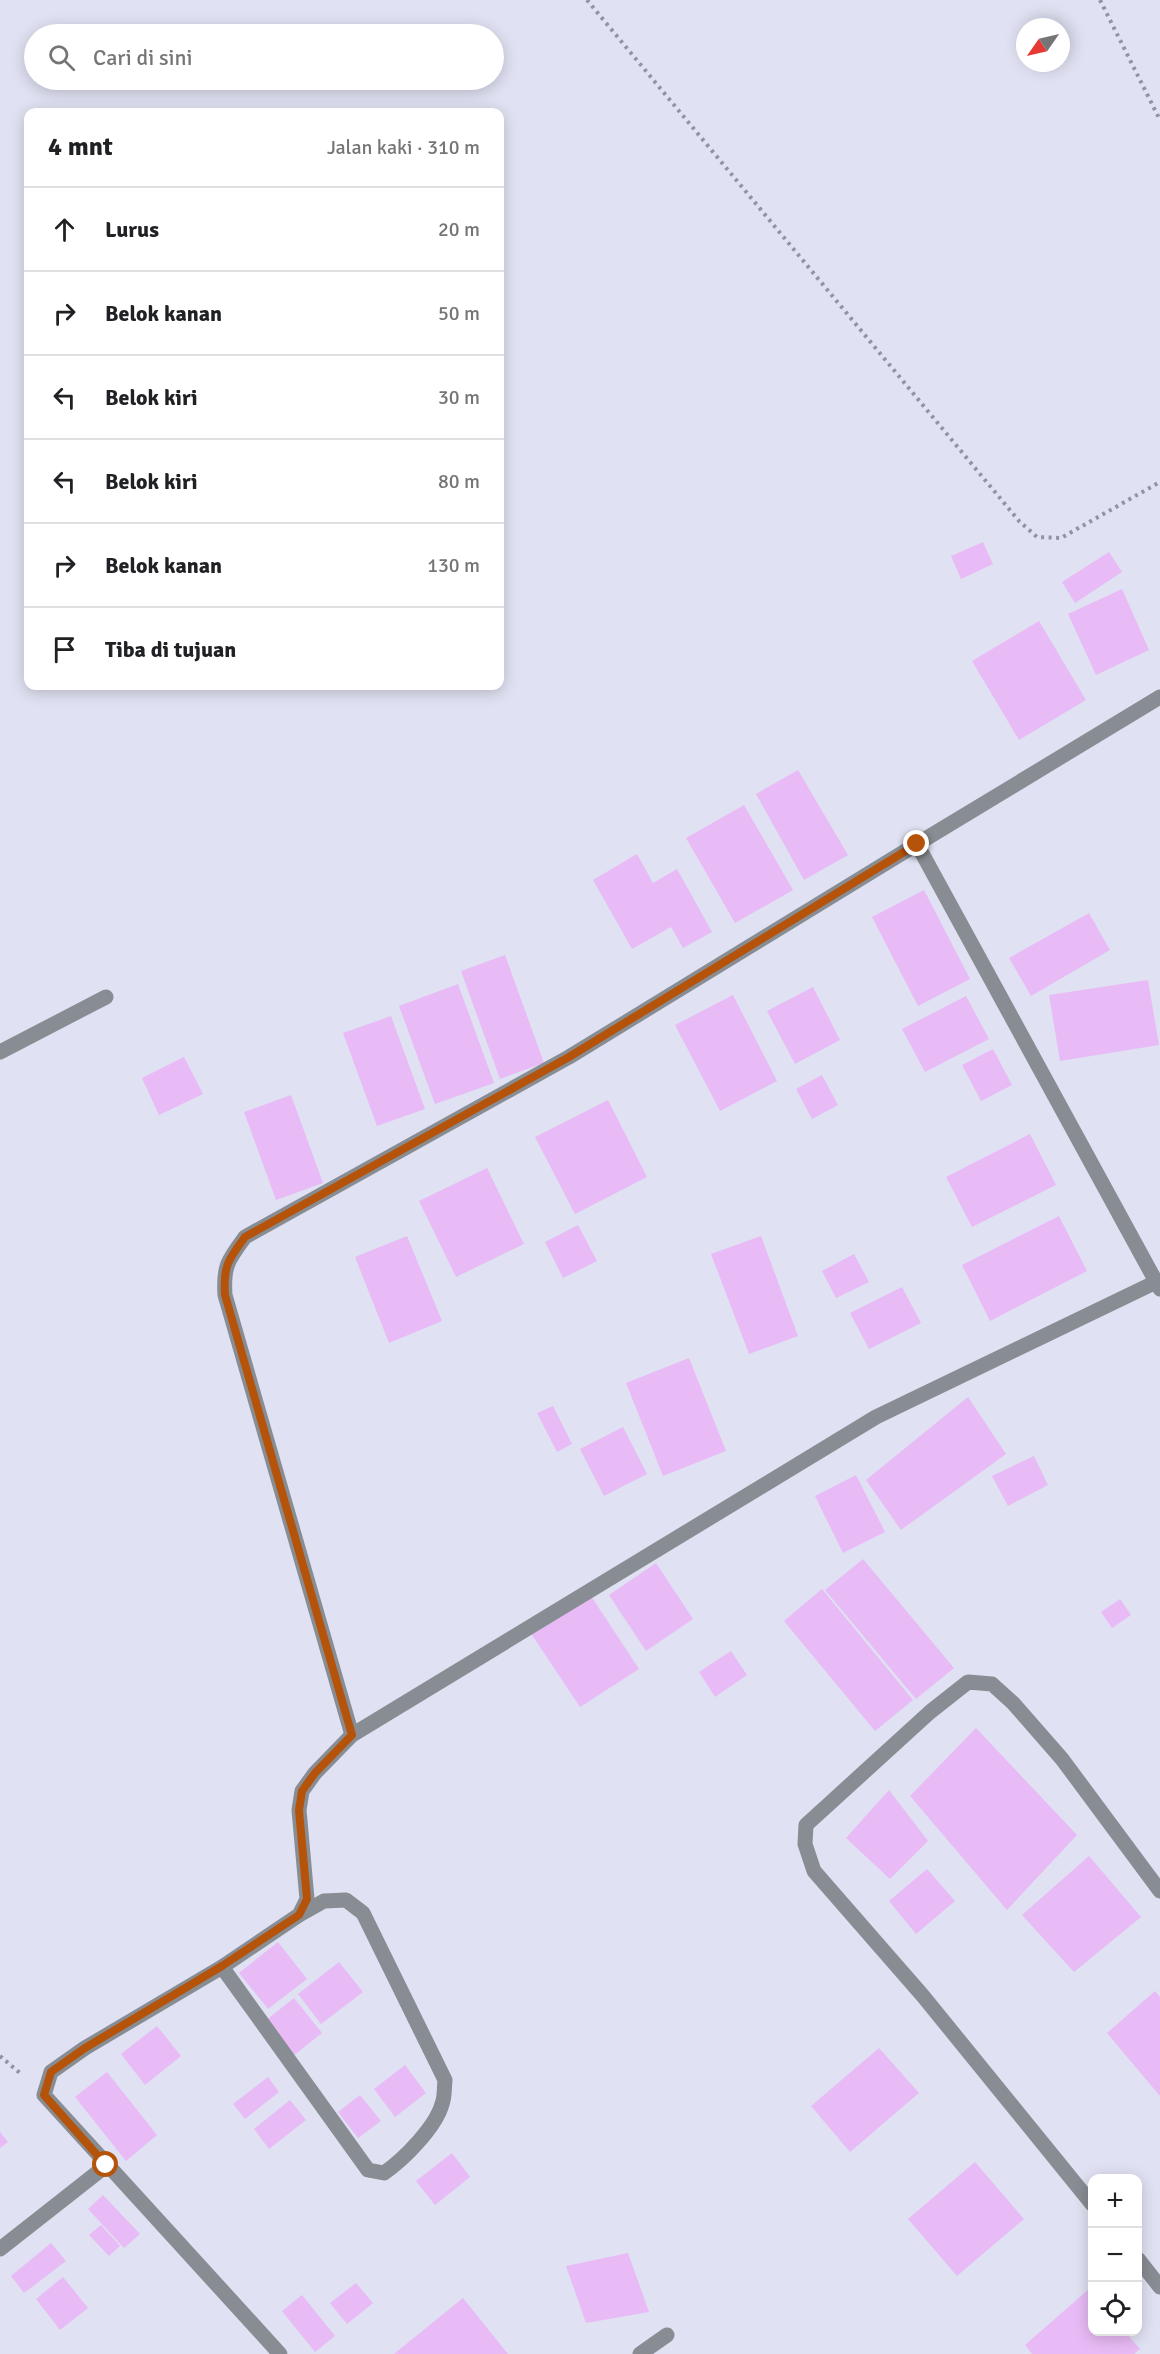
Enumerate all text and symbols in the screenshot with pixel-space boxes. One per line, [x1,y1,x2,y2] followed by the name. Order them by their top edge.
[1016,18,1070,72] north arrow
[24,24,504,90] search box
[45,41,78,74] icon: search
[93,44,193,71] text: Cari di sini
[48,131,113,163] text: 4 mnt
[327,135,480,160] text: Jalan kaki · 310 m
[48,213,81,246] icon: ahead
[105,216,159,243] text: Lurus
[438,217,480,242] text: 20 m
[48,297,81,330] icon: right
[105,300,222,327] text: Belok kanan
[438,301,480,326] text: 50 m
[48,381,81,414] icon: left
[105,384,198,411] text: Belok kiri
[438,385,480,410] text: 30 m
[48,465,81,498] icon: left
[105,468,198,495] text: Belok kiri
[438,469,480,494] text: 80 m
[48,549,81,582] icon: right
[105,552,222,579] text: Belok kanan
[427,553,480,578] text: 130 m
[48,633,81,666] icon: arrive
[105,636,236,663] text: Tiba di tujuan
[903,830,929,856] route end
[92,2151,118,2177] route start
[1088,2174,1142,2336] map controls
[1088,2174,1142,2228] button: +
[1088,2228,1142,2282] button: −
[1088,2282,1142,2336] button: locate

